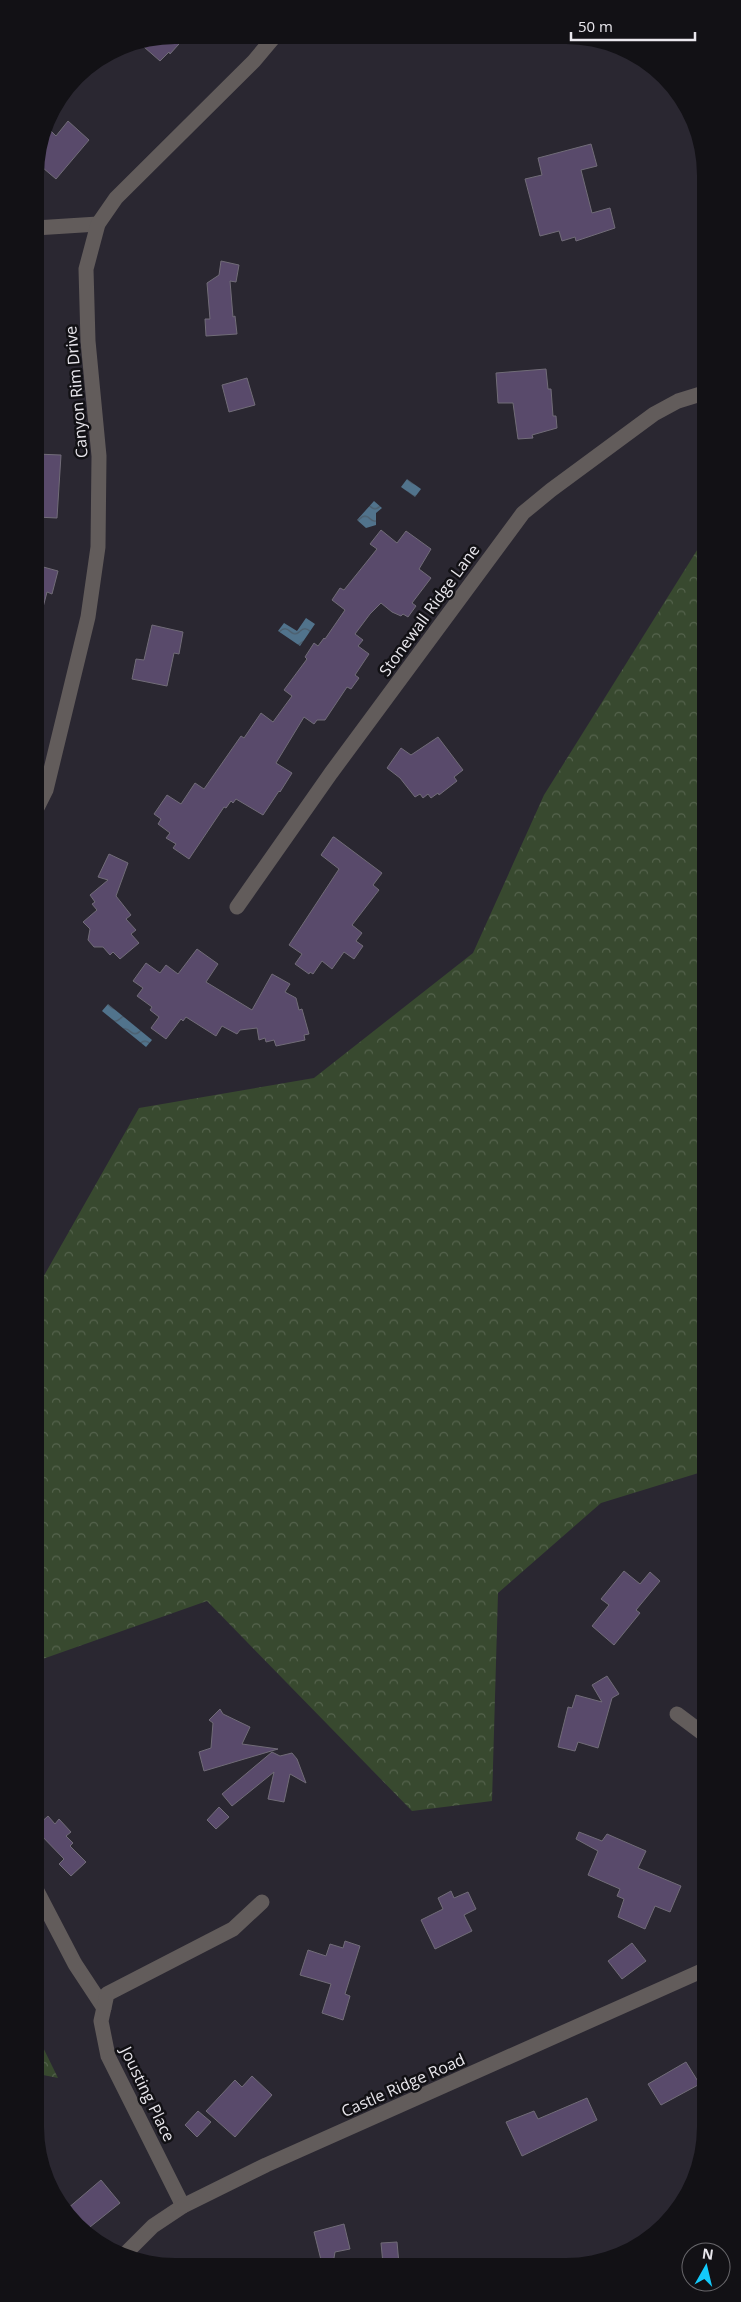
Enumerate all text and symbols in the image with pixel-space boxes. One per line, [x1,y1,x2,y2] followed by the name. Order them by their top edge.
[571,10,695,42] scale bar
[578,16,613,36] text: 50 m
[59,325,93,459] street label: Canyon Rim Drive
[374,540,484,680] street label: Stonewall Ridge Lane
[115,2041,180,2145] street label: Jousting Place
[338,2048,468,2122] street label: Castle Ridge Road
[681,2242,731,2292] north arrow
[701,2243,715,2264] text: N

